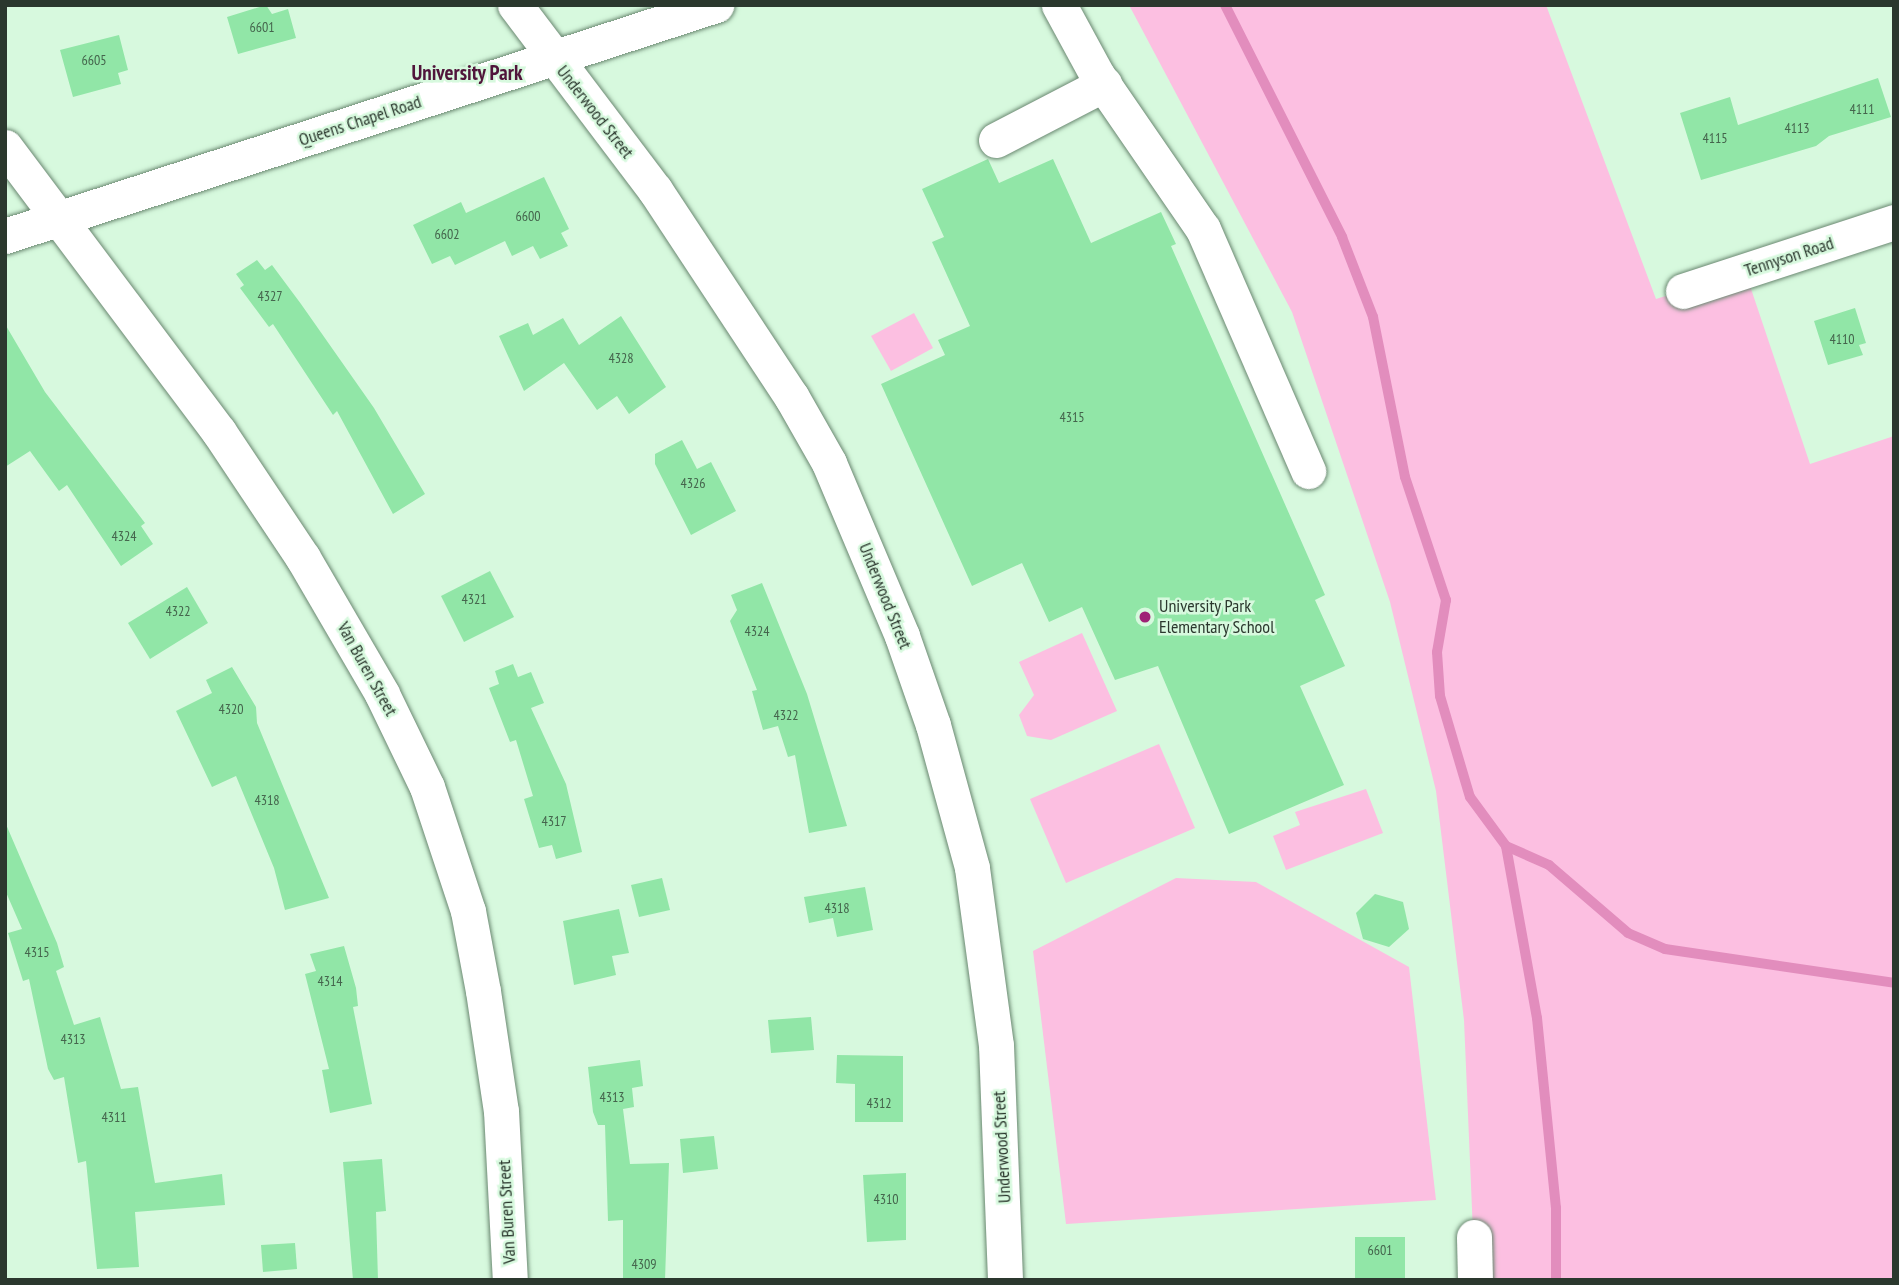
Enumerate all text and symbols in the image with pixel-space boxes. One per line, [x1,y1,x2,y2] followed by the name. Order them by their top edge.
[249,19,275,35] house number: 6601
[81,52,107,68] house number: 6605
[411,60,523,86] district label: University Park
[552,61,638,163] street label: Underwood Street
[296,91,424,151] street label: Queens Chapel Road
[1849,101,1875,117] house number: 4111
[1784,120,1810,136] house number: 4113
[1702,130,1728,146] house number: 4115
[515,208,541,224] house number: 6600
[434,226,460,242] house number: 6602
[1742,232,1836,282] street label: Tennyson Road
[257,288,283,304] house number: 4327
[1829,331,1855,347] house number: 4110
[608,350,634,366] house number: 4328
[1059,409,1085,425] house number: 4315
[680,475,706,491] house number: 4326
[111,528,137,544] house number: 4324
[854,540,916,652] street label: Underwood Street
[461,591,487,607] house number: 4321
[1159,596,1275,638] place label: University Park Elementary School
[165,603,191,619] house number: 4322
[1137,609,1153,625] marker: University Park Elementary School
[332,618,402,720] street label: Van Buren Street
[744,623,770,639] house number: 4324
[218,701,244,717] house number: 4320
[773,707,799,723] house number: 4322
[254,792,280,808] house number: 4318
[541,813,567,829] house number: 4317
[824,900,850,916] house number: 4318
[24,944,50,960] house number: 4315
[317,973,343,989] house number: 4314
[60,1031,86,1047] house number: 4313
[599,1089,625,1105] house number: 4313
[988,1090,1016,1204] street label: Underwood Street
[866,1095,892,1111] house number: 4312
[101,1109,127,1125] house number: 4311
[493,1159,521,1265] street label: Van Buren Street
[873,1191,899,1207] house number: 4310
[1367,1242,1393,1258] house number: 6601
[631,1256,657,1272] house number: 4309

